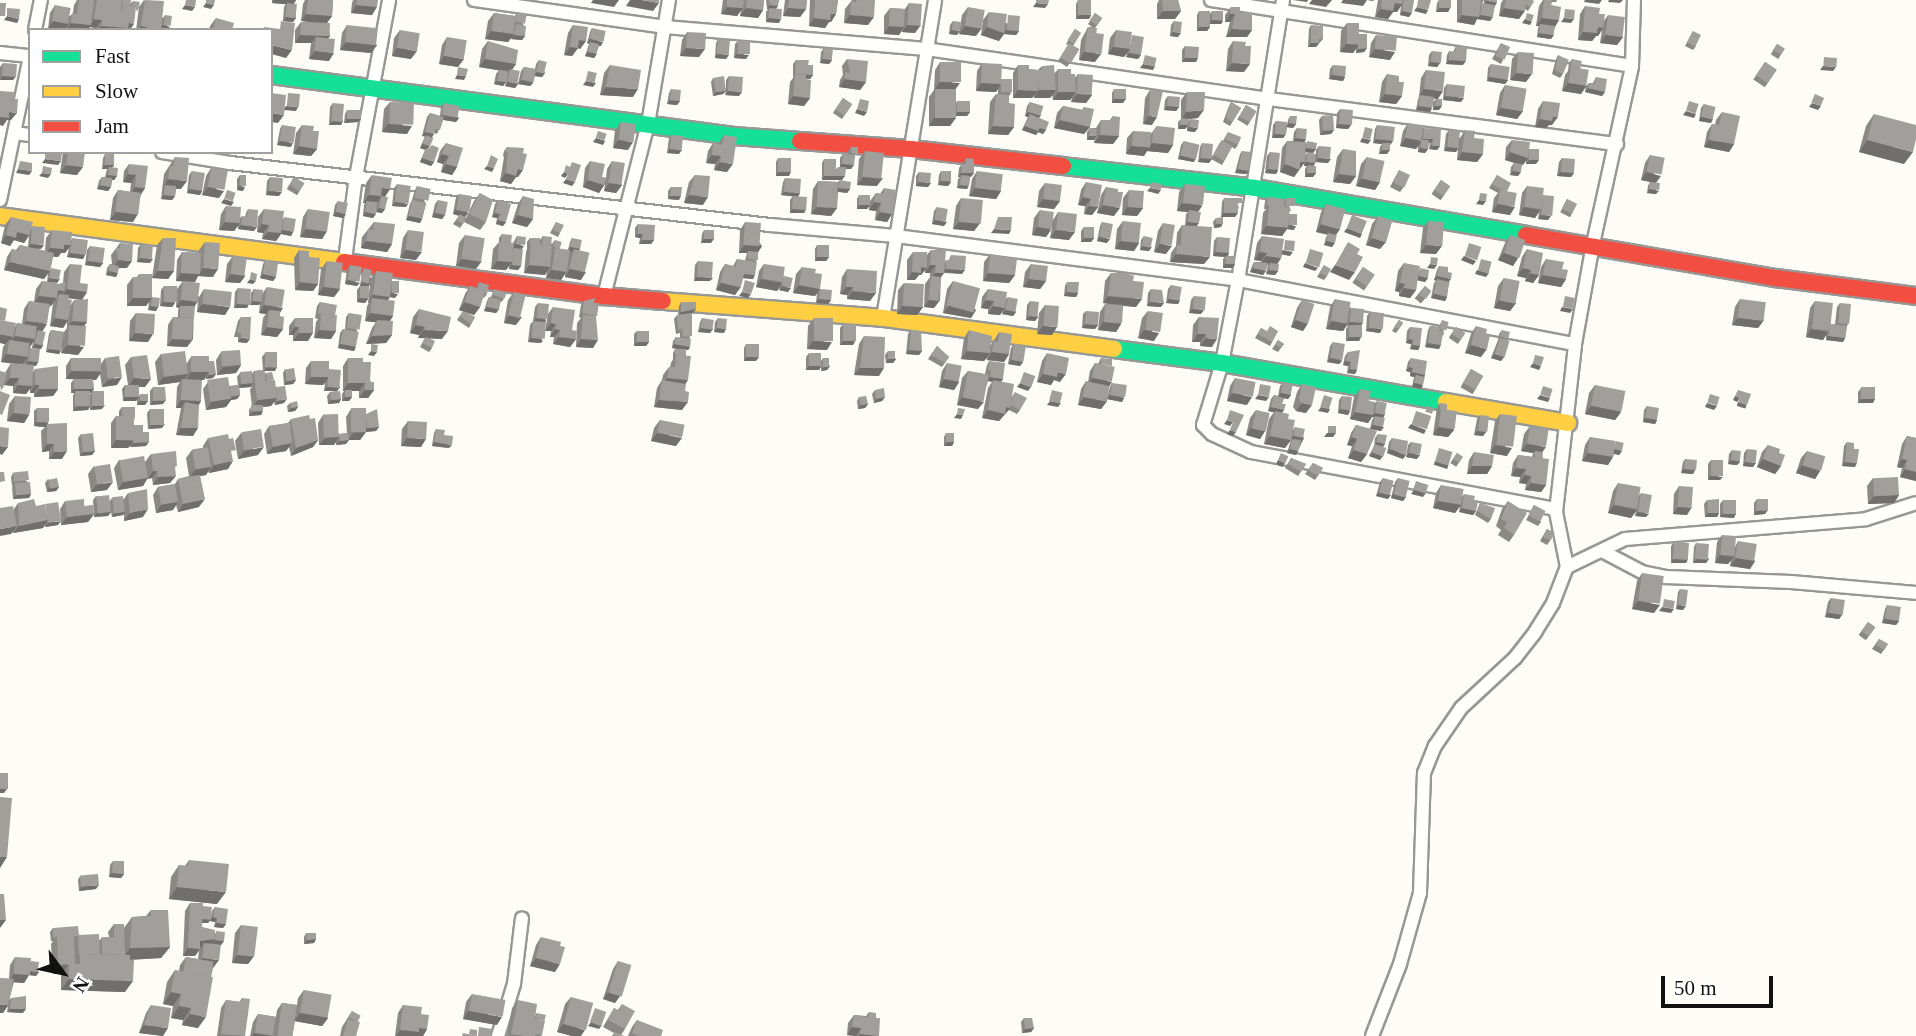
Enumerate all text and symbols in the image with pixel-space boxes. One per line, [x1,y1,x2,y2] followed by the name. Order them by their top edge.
[28,28,273,154] legend
[95,44,130,68] text: Fast
[95,79,138,103] text: Slow
[95,114,129,138] text: Jam
[28,938,98,1008] north arrow
[1664,962,1776,1006] scale bar
[68,973,94,996] text: N
[1674,976,1717,1000] text: 50 m

